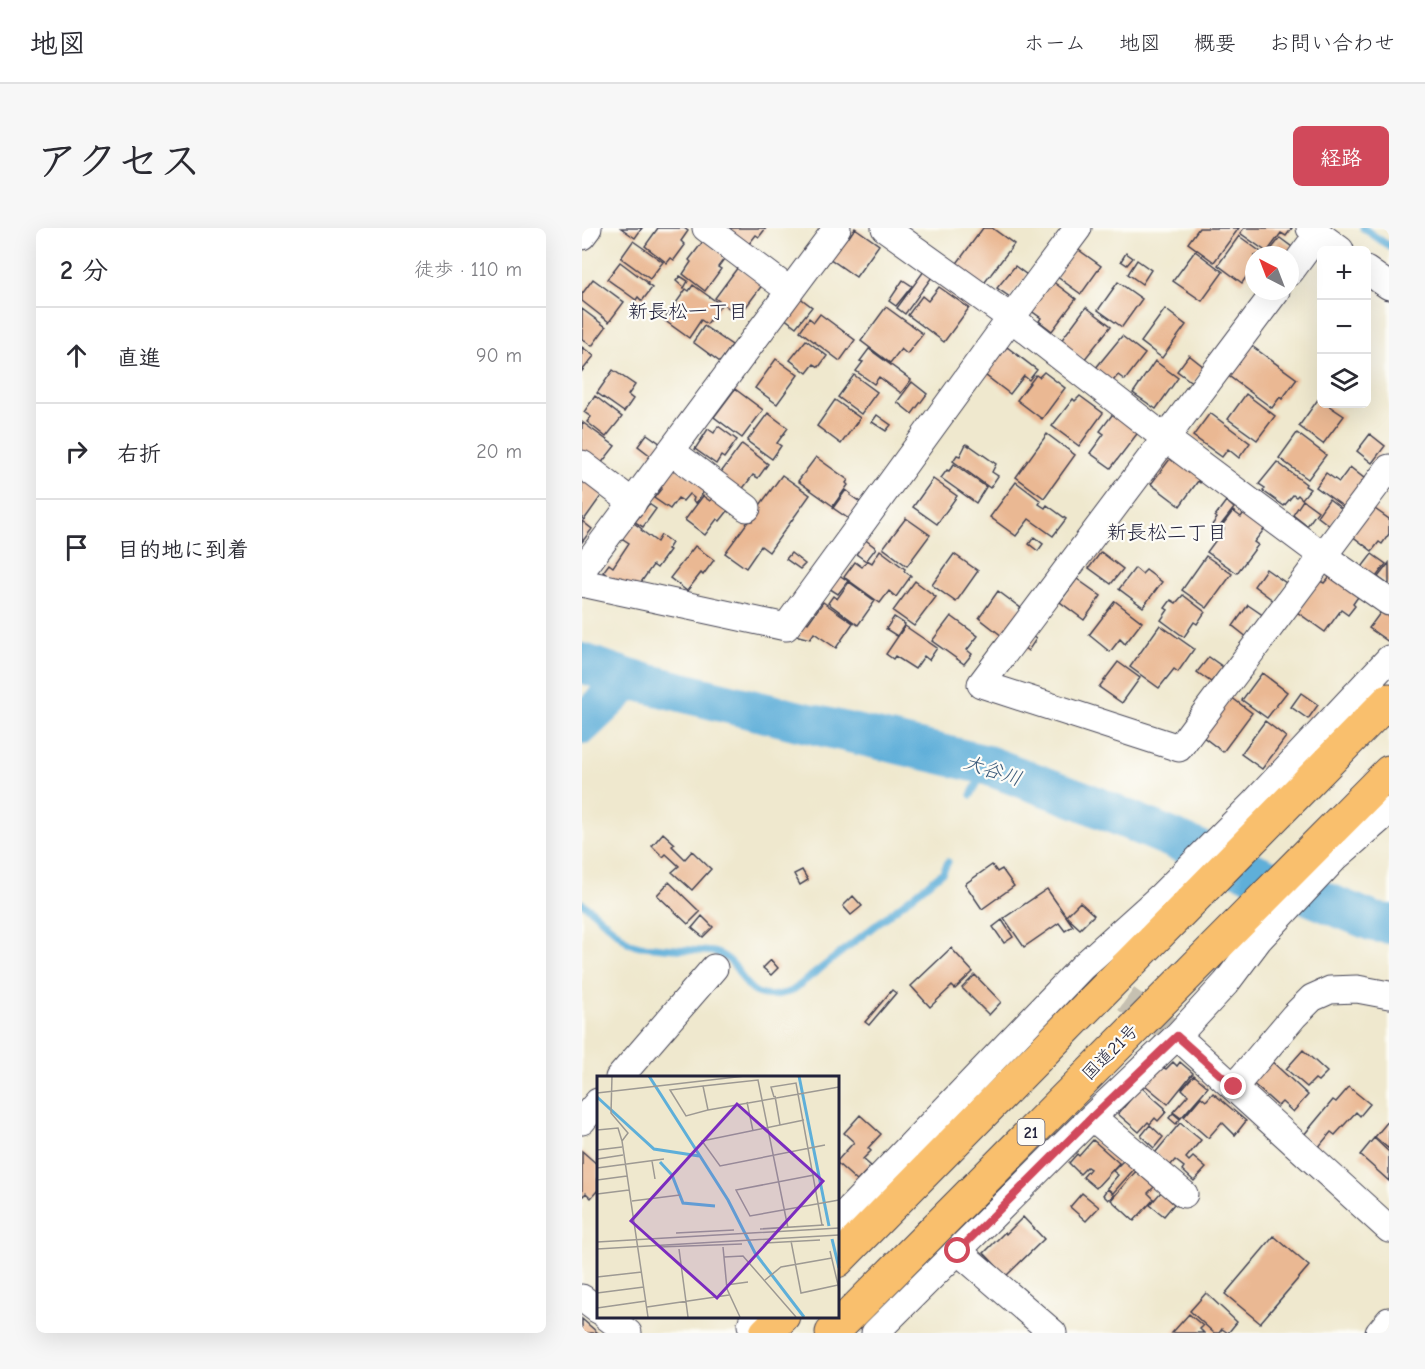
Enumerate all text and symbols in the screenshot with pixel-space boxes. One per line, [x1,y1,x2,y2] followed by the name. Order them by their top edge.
[30,28,86,60] text: 地図
[1024,31,1086,55] text: ホーム
[1119,31,1161,55] text: 地図
[1194,31,1236,55] text: 概要
[1269,31,1395,55] text: お問い合わせ
[1293,126,1389,186] button: 経路
[36,137,201,186] text: アクセス
[1245,246,1299,300] north arrow
[1317,246,1371,408] map controls
[1317,246,1371,300] button: +
[60,256,108,286] text: 2 分
[414,258,522,281] text: 徒歩 · 110 m
[628,300,748,323] district label: 新長松一丁目
[1317,300,1371,354] button: −
[60,339,93,372] icon: ahead
[476,344,522,367] text: 90 m
[117,345,161,371] text: 直進
[1317,354,1371,408] button: layers
[60,435,93,468] icon: right
[476,440,522,463] text: 20 m
[117,441,161,467] text: 右折
[1107,521,1227,544] district label: 新長松二丁目
[60,531,93,564] icon: arrive
[117,537,249,563] text: 目的地に到着
[961,750,1025,791] water label: 大谷川
[1078,1020,1143,1085] street label: 国道21号
[1220,1073,1246,1099] route end
[597,1076,838,1318] inset map
[1018,1119,1044,1145] road number: 21
[944,1237,970,1263] route start

